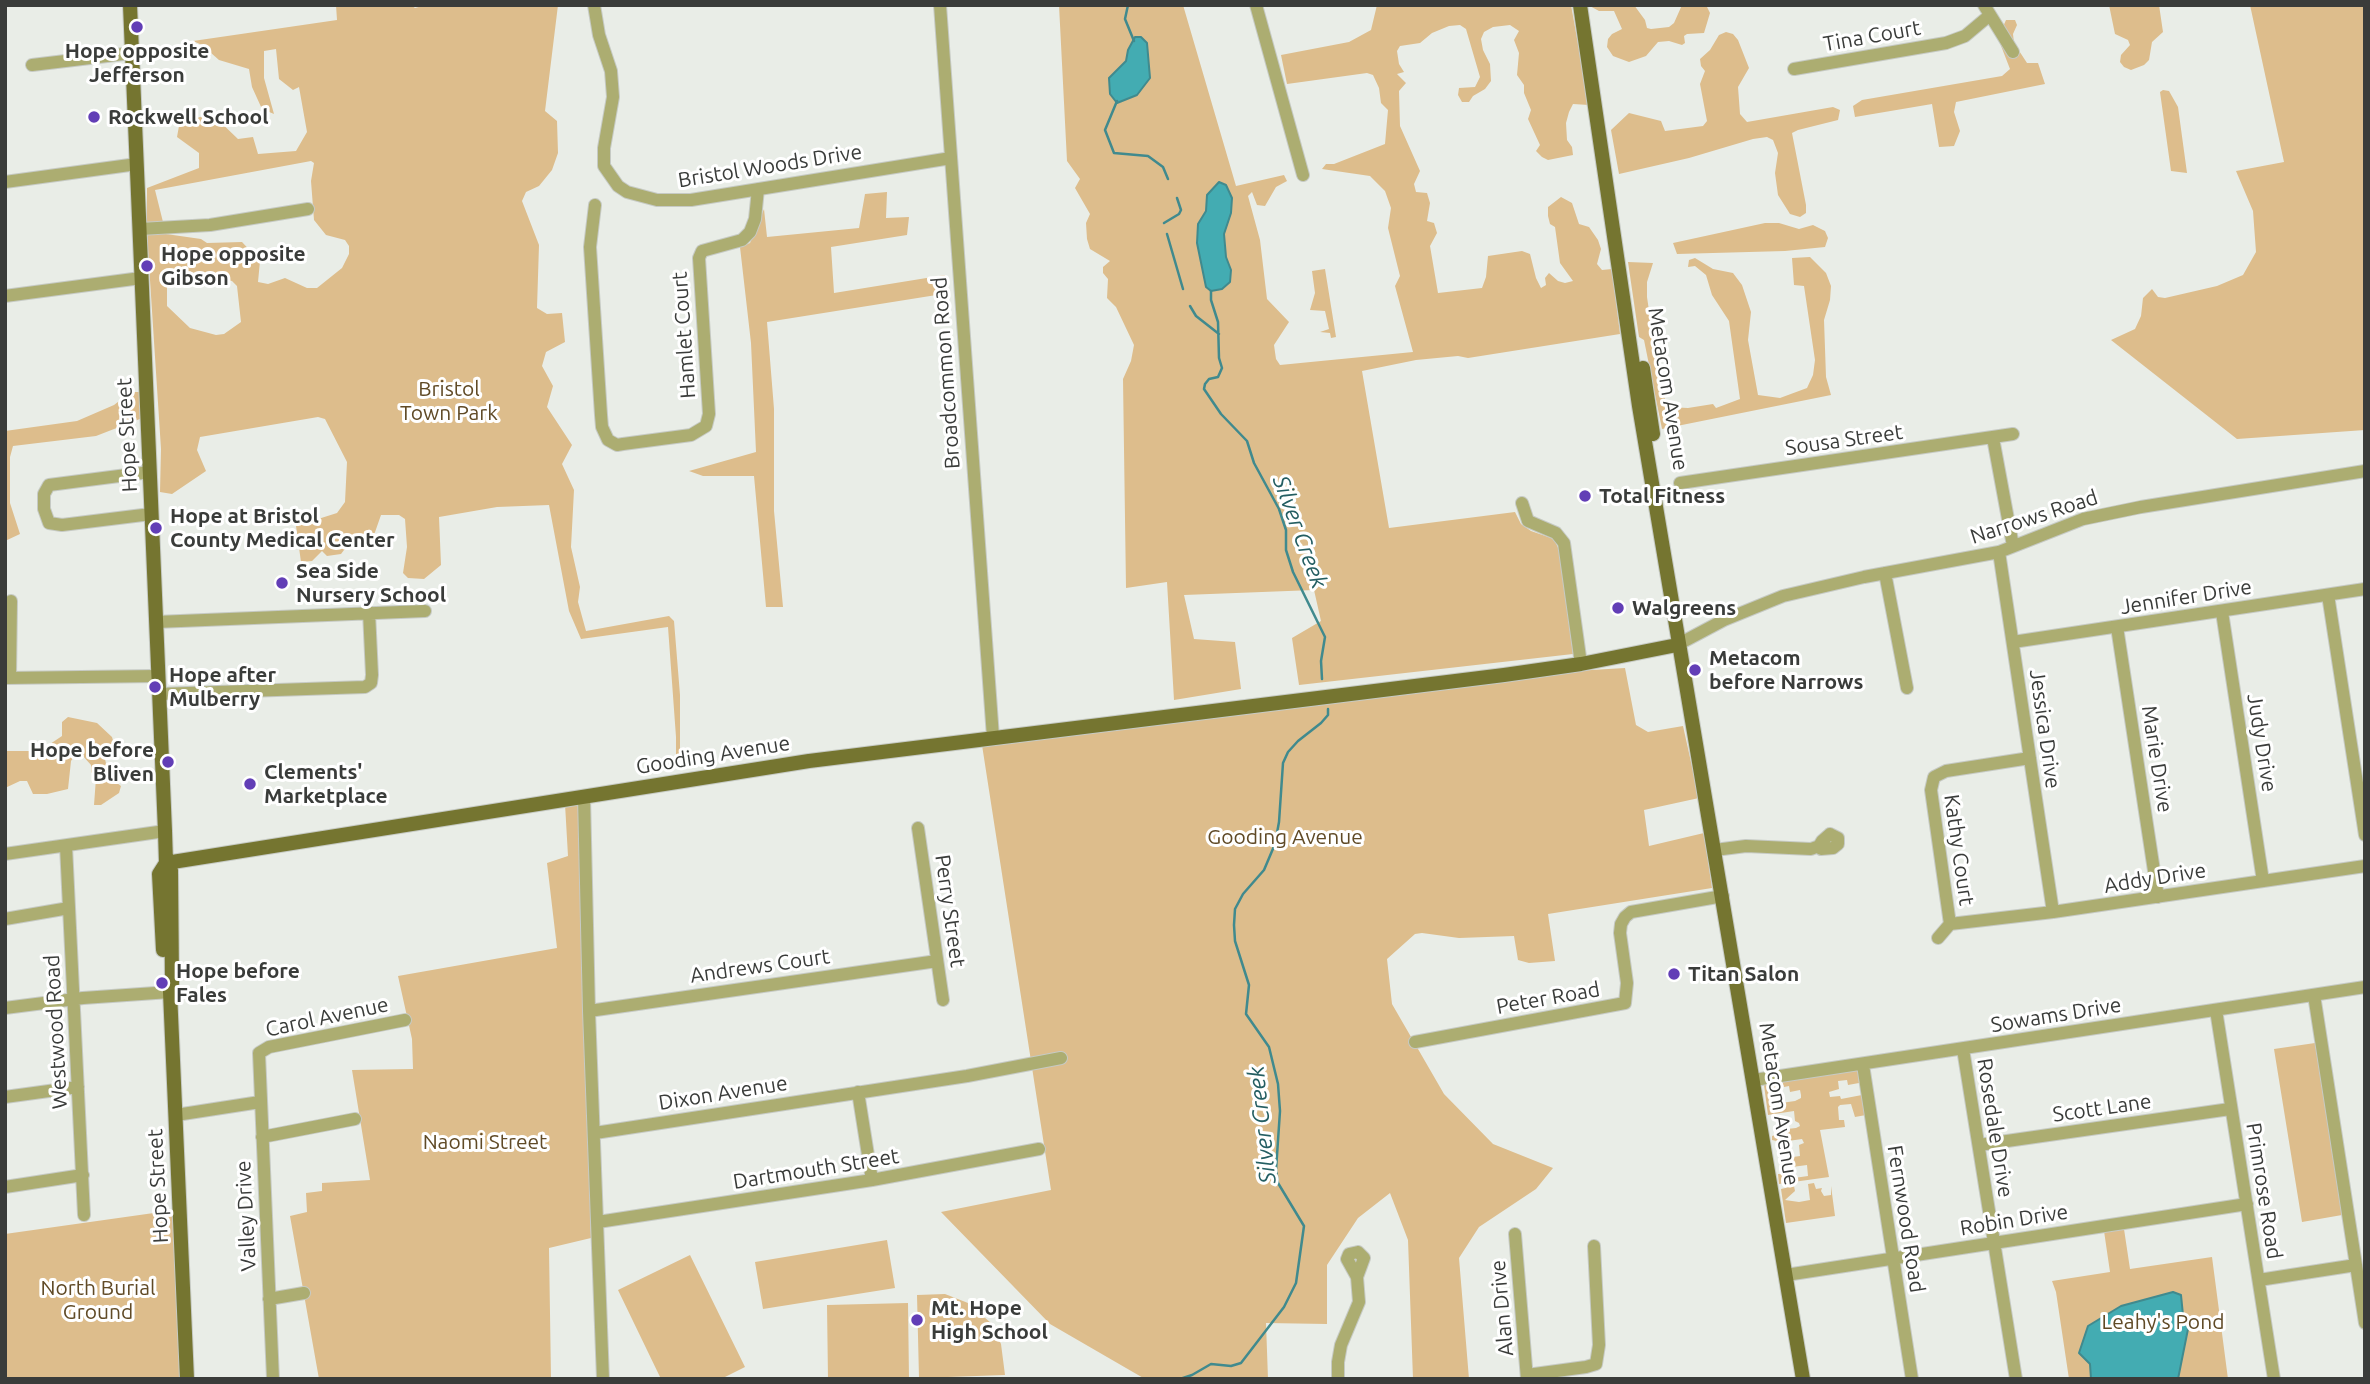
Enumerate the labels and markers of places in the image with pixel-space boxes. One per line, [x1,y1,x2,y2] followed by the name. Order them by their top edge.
[129,19,145,35] marker: Hope opposite Jefferson
[65,38,209,88] place label: Hope opposite Jefferson
[108,104,269,130] place label: Rockwell School
[86,109,102,125] marker: Rockwell School
[161,241,306,291] place label: Hope opposite Gibson
[139,258,155,274] marker: Hope opposite Gibson
[1599,483,1725,509] place label: Total Fitness
[1577,488,1593,504] marker: Total Fitness
[170,503,395,553] place label: Hope at Bristol County Medical Center
[148,520,164,536] marker: Hope at Bristol County Medical Center
[296,558,446,608] place label: Sea Side Nursery School
[274,575,290,591] marker: Sea Side Nursery School
[1632,595,1736,621] place label: Walgreens
[1610,600,1626,616] marker: Walgreens
[1709,645,1863,695] place label: Metacom before Narrows
[169,662,276,712] place label: Hope after Mulberry
[1687,662,1703,678] marker: Metacom before Narrows
[147,679,163,695] marker: Hope after Mulberry
[30,737,154,787] place label: Hope before Bliven
[160,754,176,770] marker: Hope before Bliven
[264,759,388,809] place label: Clements' Marketplace
[242,776,258,792] marker: Clements' Marketplace
[176,958,300,1008] place label: Hope before Fales
[1688,961,1799,987] place label: Titan Salon
[1666,966,1682,982] marker: Titan Salon
[154,975,170,991] marker: Hope before Fales
[931,1295,1048,1345] place label: Mt. Hope High School
[909,1312,925,1328] marker: Mt. Hope High School

